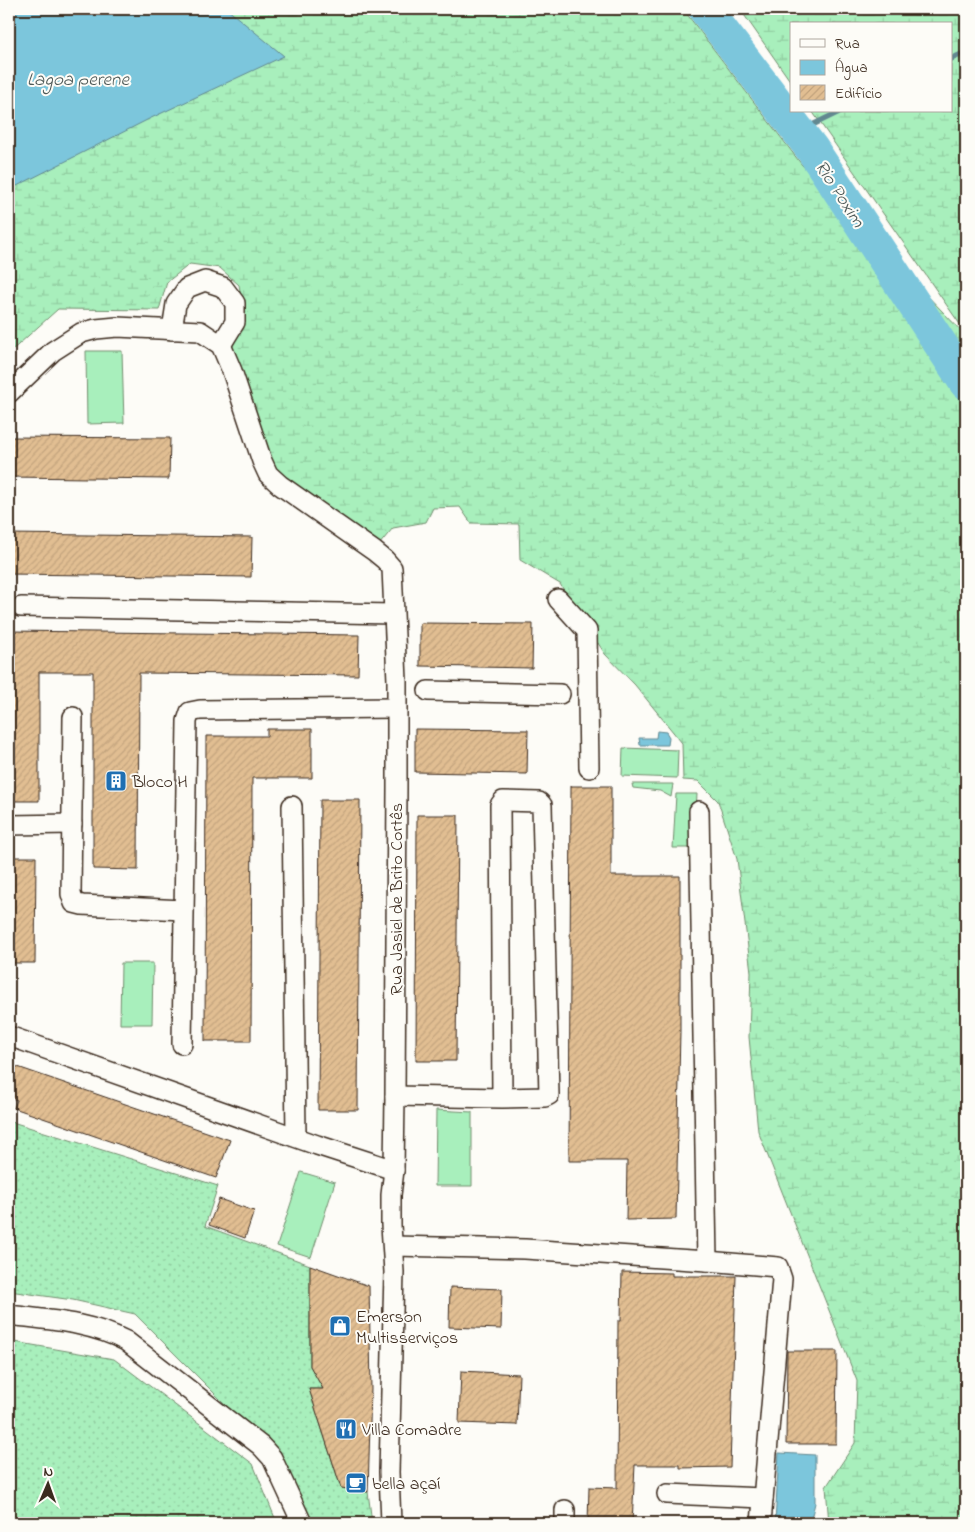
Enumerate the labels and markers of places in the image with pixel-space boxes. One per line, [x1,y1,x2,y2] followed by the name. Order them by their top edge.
[104,769,128,793] building icon: Bloco H
[131,770,188,796] place label: Bloco H
[356,1305,458,1352] place label: Emerson Multisserviços
[328,1314,352,1338] shop icon: Emerson Multisserviços
[334,1417,358,1441] restaurant icon: Villa Comadre
[361,1418,462,1444] place label: Villa Comadre
[344,1471,368,1495] cafe icon: bella açaí
[372,1472,441,1498] place label: bella açaí

